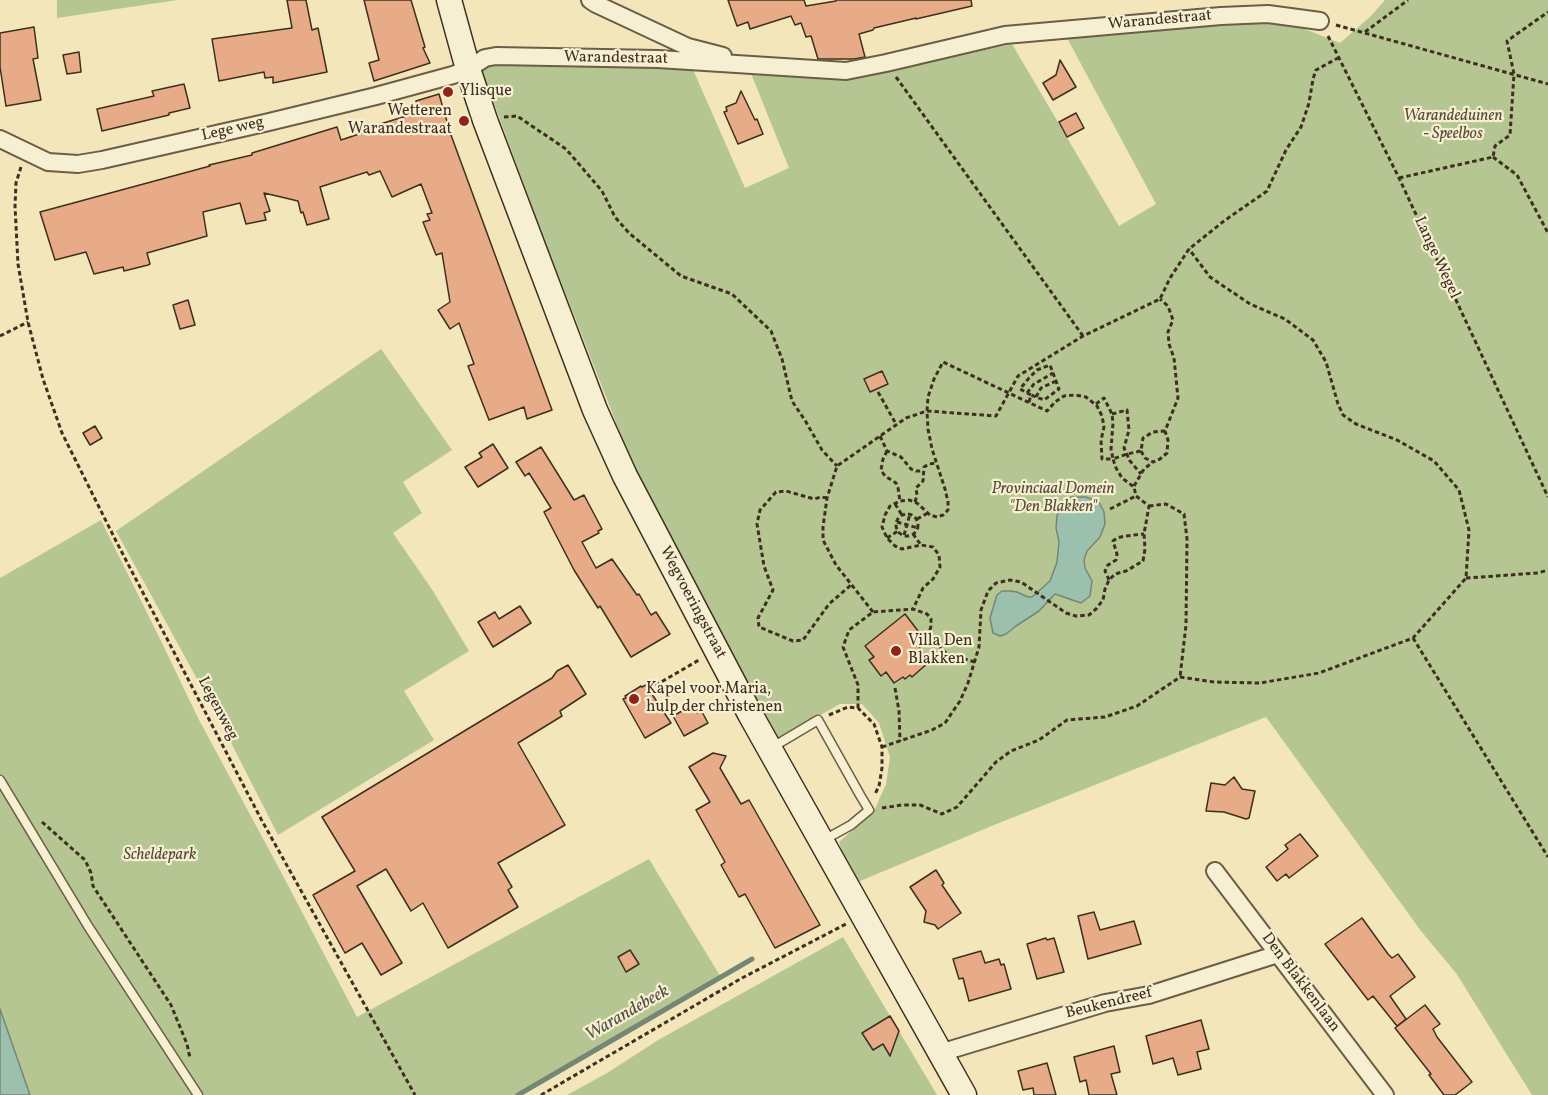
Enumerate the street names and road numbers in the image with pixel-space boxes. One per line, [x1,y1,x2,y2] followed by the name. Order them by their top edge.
[1107,7,1213,35] street label: Warandestraat
[564,48,668,70] street label: Warandestraat
[200,114,266,146] street label: Lege weg
[1409,214,1463,302] street label: Lange Wegel
[654,543,730,663] street label: Wegvoeringstraat
[192,674,242,744] street label: Legenweg
[1256,930,1344,1036] street label: Den Blakkenlaan
[1064,984,1154,1024] street label: Beukendreef

